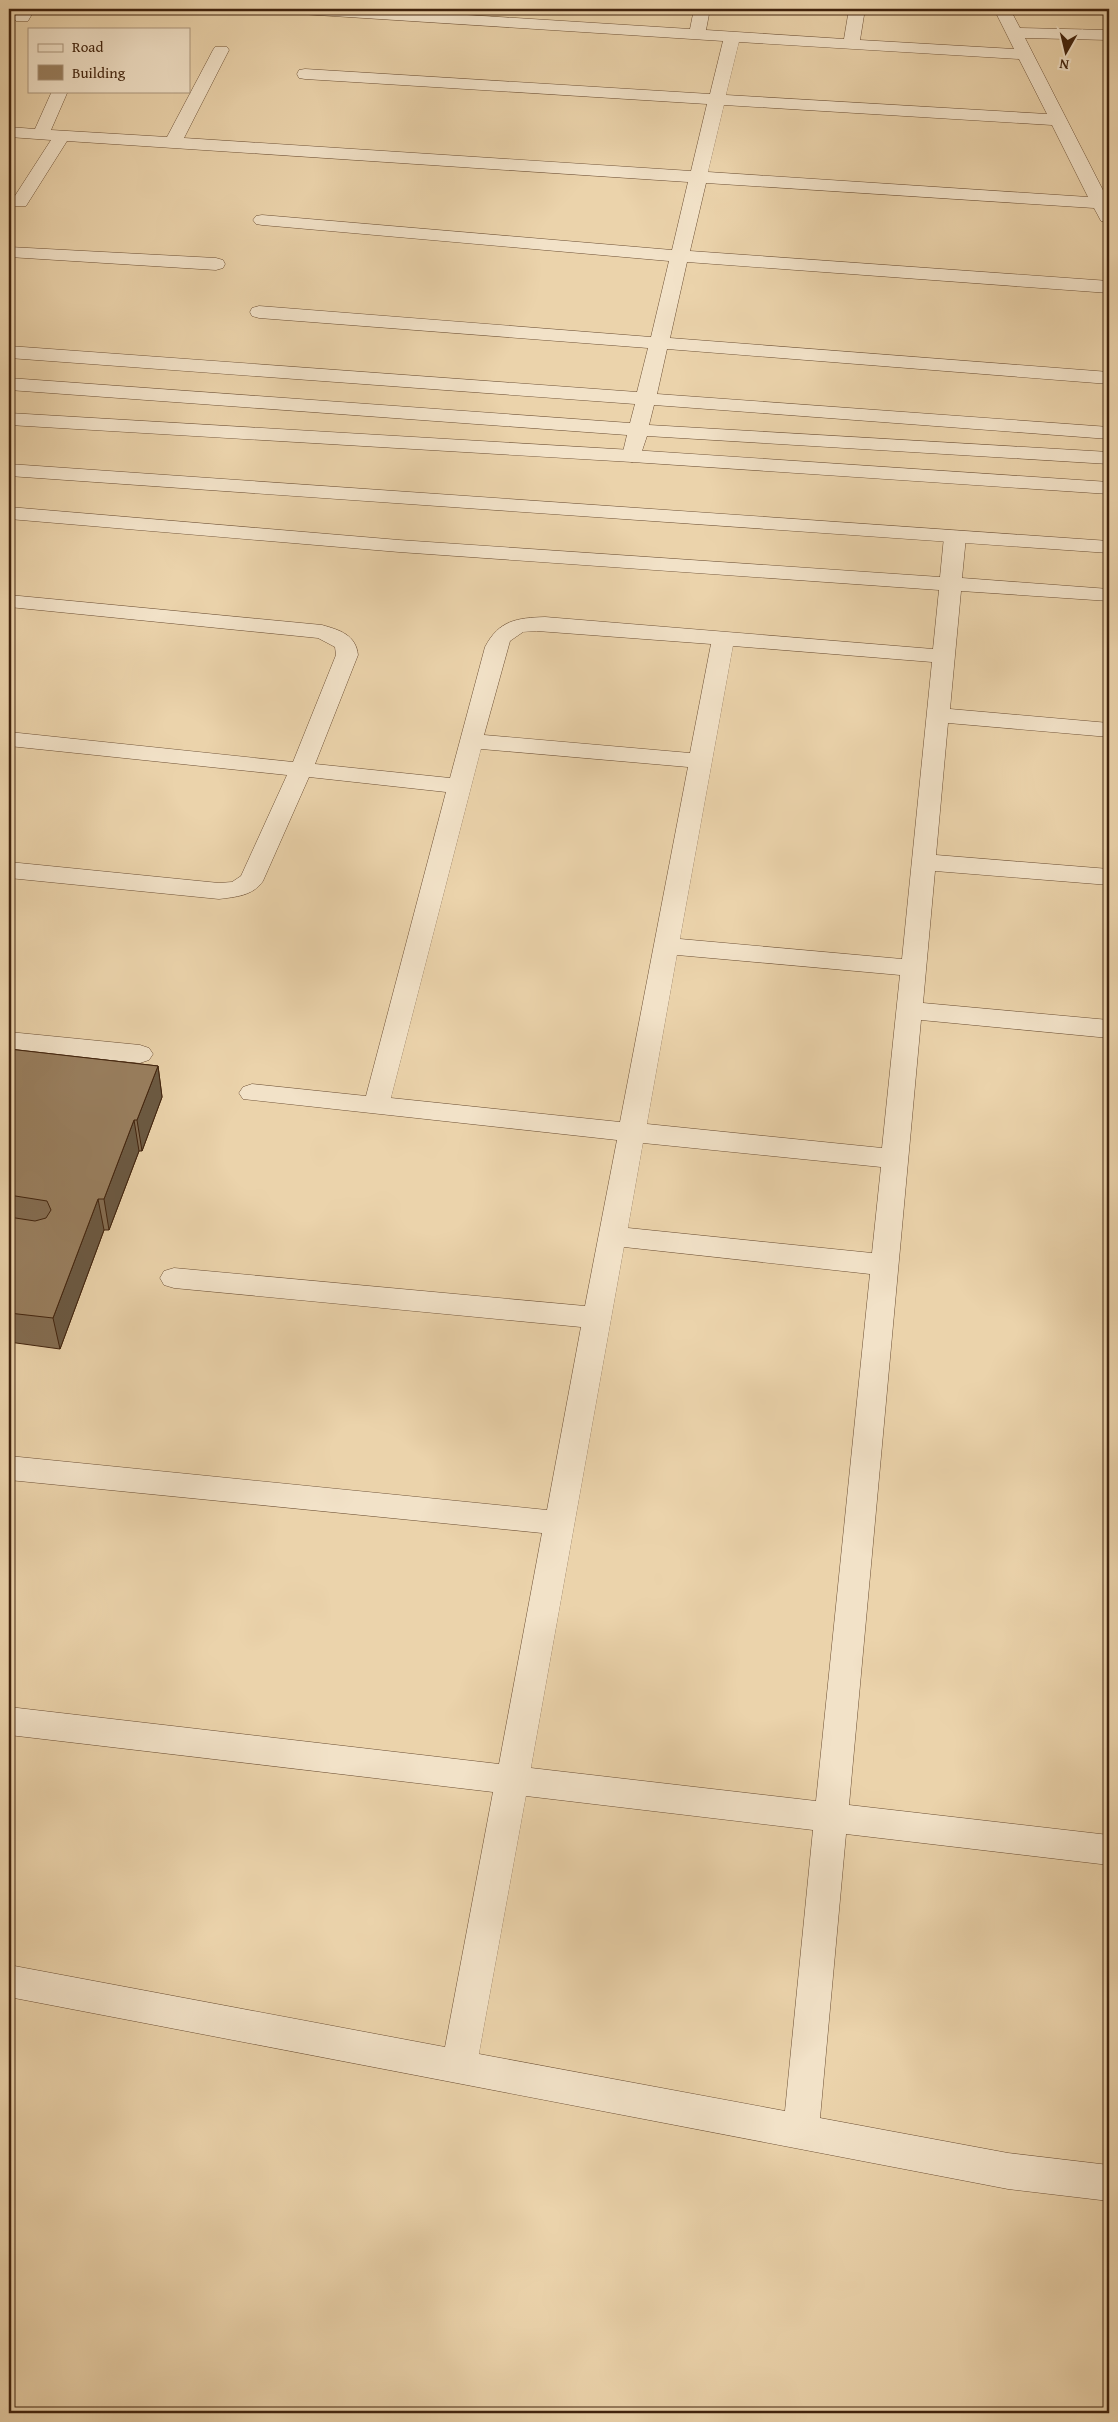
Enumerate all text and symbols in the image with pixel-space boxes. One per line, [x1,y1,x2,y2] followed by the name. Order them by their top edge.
[28,28,190,92] legend
[1040,28,1090,78] north arrow
[72,36,103,57] text: Road
[1058,54,1070,75] text: N
[72,62,126,83] text: Building

